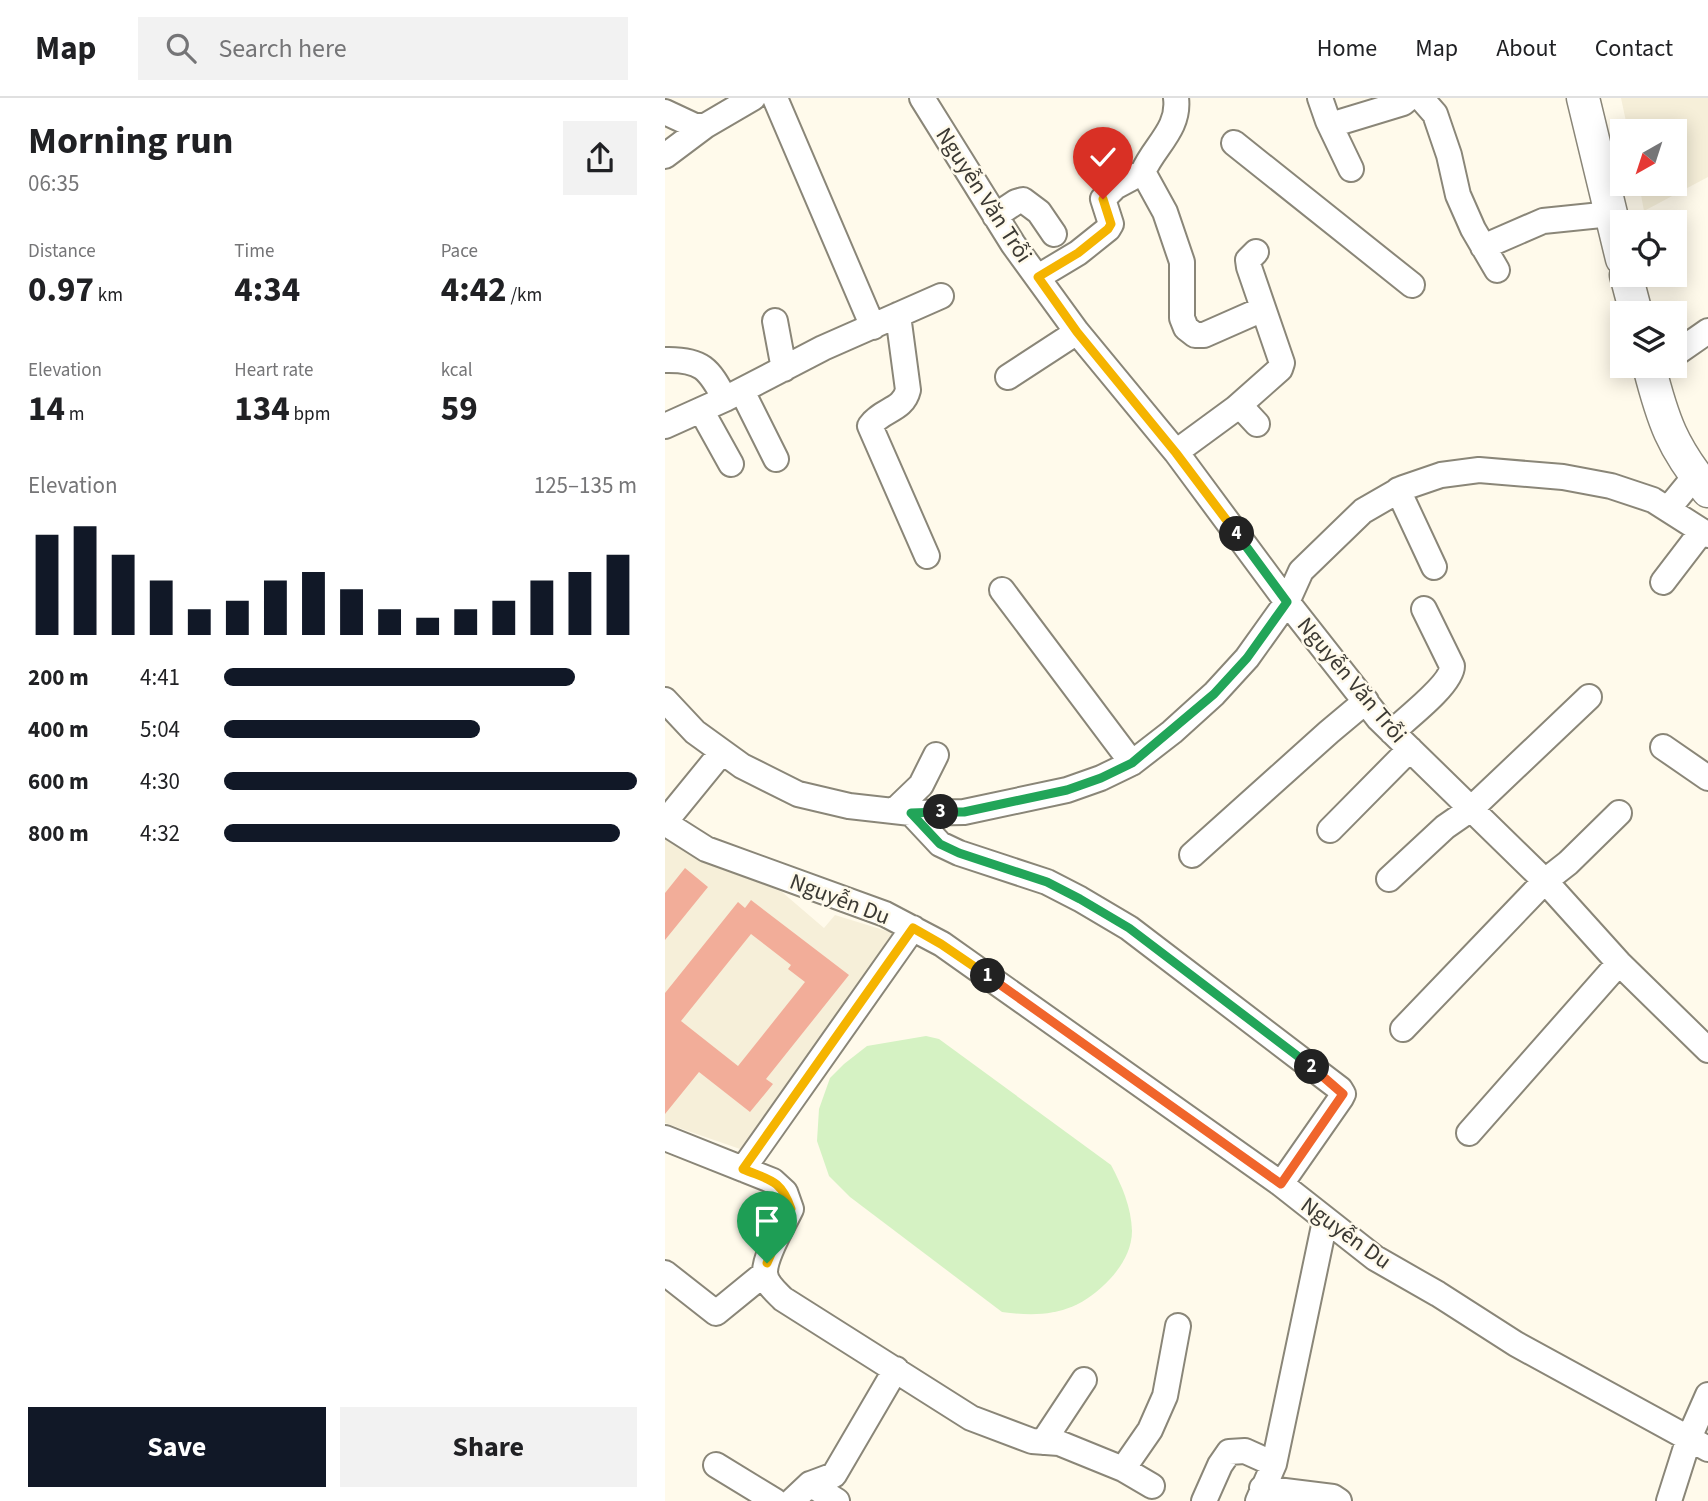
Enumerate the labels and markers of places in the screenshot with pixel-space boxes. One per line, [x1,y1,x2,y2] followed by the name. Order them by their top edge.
[1073,127,1133,199] pin
[1219,516,1255,551] pin: 4
[923,794,959,830] pin: 3
[971,958,1005,994] pin: 1
[1295,1049,1329,1084] pin: 2
[737,1191,797,1263] pin

